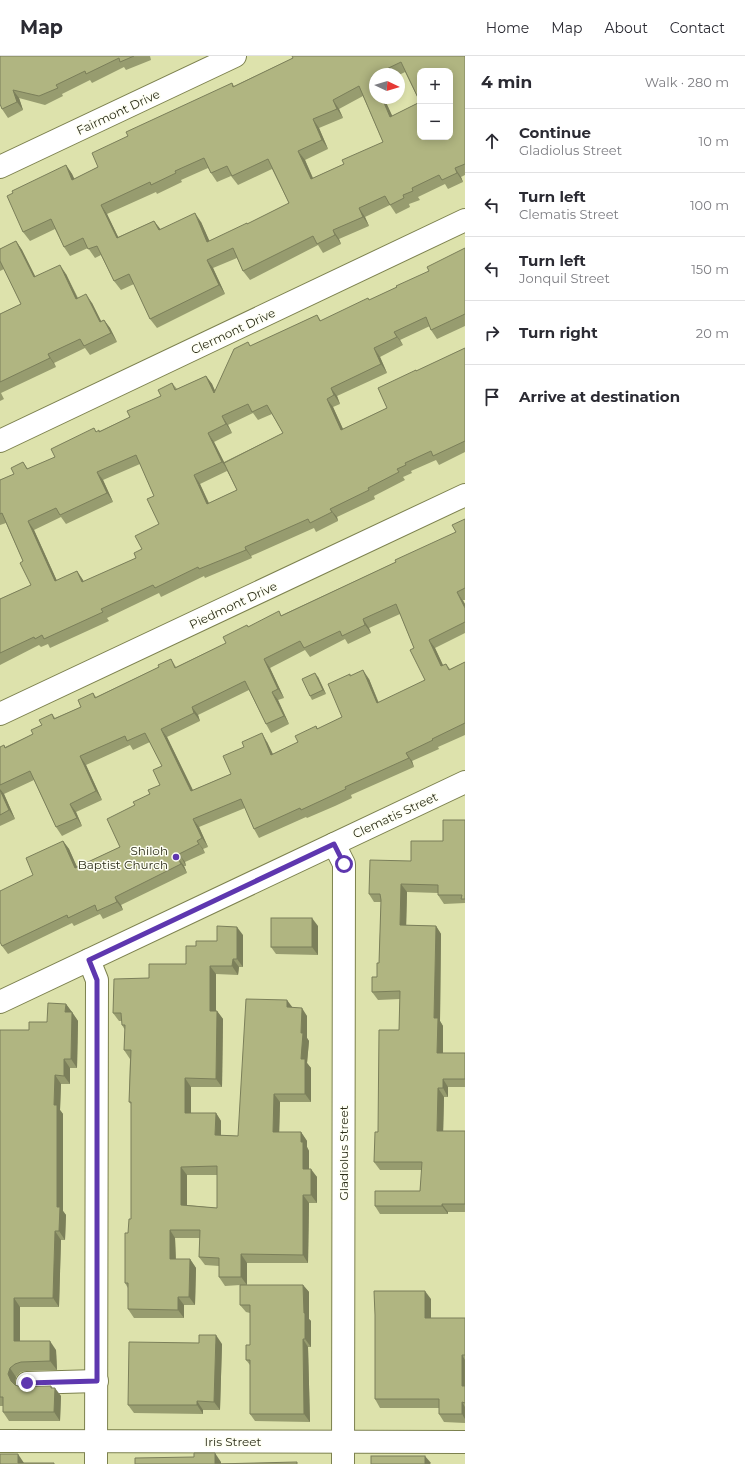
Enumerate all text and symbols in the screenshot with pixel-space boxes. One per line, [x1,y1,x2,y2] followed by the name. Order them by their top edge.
[20,16,63,39] text: Map
[486,19,529,37] text: Home
[551,19,582,37] text: Map
[604,19,648,37] text: About
[670,19,725,37] text: Contact
[369,68,405,104] north arrow
[417,68,453,140] map controls
[417,68,453,104] button: +
[481,72,532,92] text: 4 min
[645,74,729,90] text: Walk · 280 m
[74,86,162,138] street label: Fairmont Drive
[417,104,453,140] button: −
[519,123,591,142] text: Continue
[481,130,503,152] icon: ahead
[699,133,729,149] text: 10 m
[519,142,622,158] text: Gladiolus Street
[519,187,586,206] text: Turn left
[481,194,503,216] icon: left
[690,197,729,213] text: 100 m
[519,206,619,222] text: Clematis Street
[519,251,586,270] text: Turn left
[481,258,503,280] icon: left
[691,261,729,277] text: 150 m
[519,270,610,286] text: Jonquil Street
[188,305,278,357] street label: Clermont Drive
[481,322,503,344] icon: right
[519,323,598,342] text: Turn right
[696,325,729,341] text: 20 m
[481,386,503,408] icon: arrive
[519,387,680,406] text: Arrive at destination
[187,578,279,632] street label: Piedmont Drive
[350,789,440,841] street label: Clematis Street
[78,843,168,872] place label: Shiloh Baptist Church
[171,852,181,862] marker: Shiloh Baptist Church
[335,855,353,873] route start
[336,1105,351,1201] street label: Gladiolus Street
[18,1374,36,1392] route end
[205,1434,262,1449] street label: Iris Street

